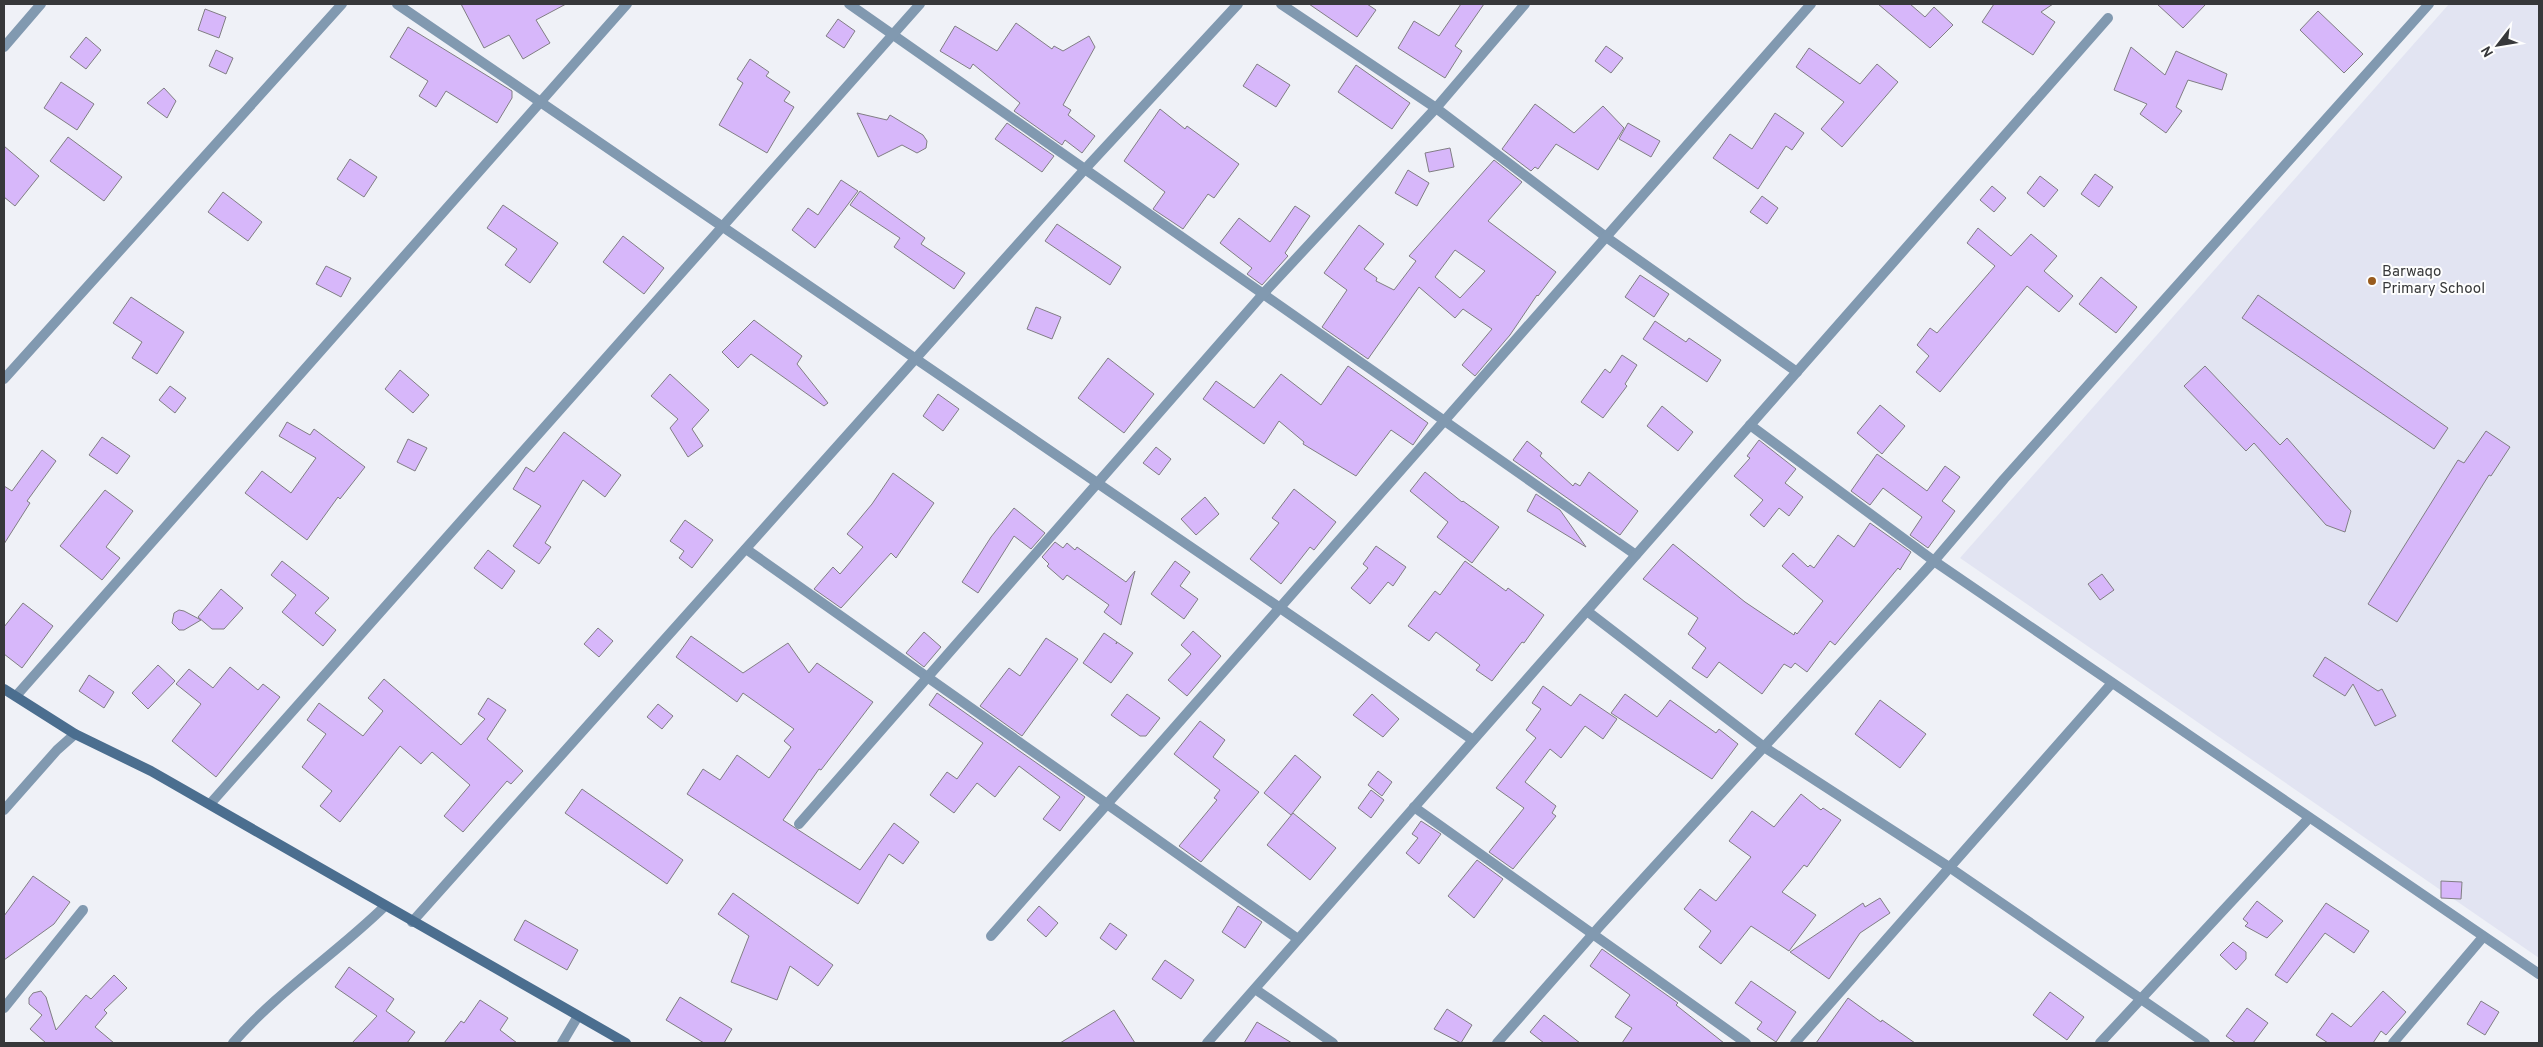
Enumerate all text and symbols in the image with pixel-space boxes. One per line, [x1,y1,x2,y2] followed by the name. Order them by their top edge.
[2473,20,2523,70] north arrow
[2478,42,2498,60] text: N
[2382,263,2485,299] place label: Barwaqo Primary School
[2366,275,2378,287] marker: Barwaqo Primary School

